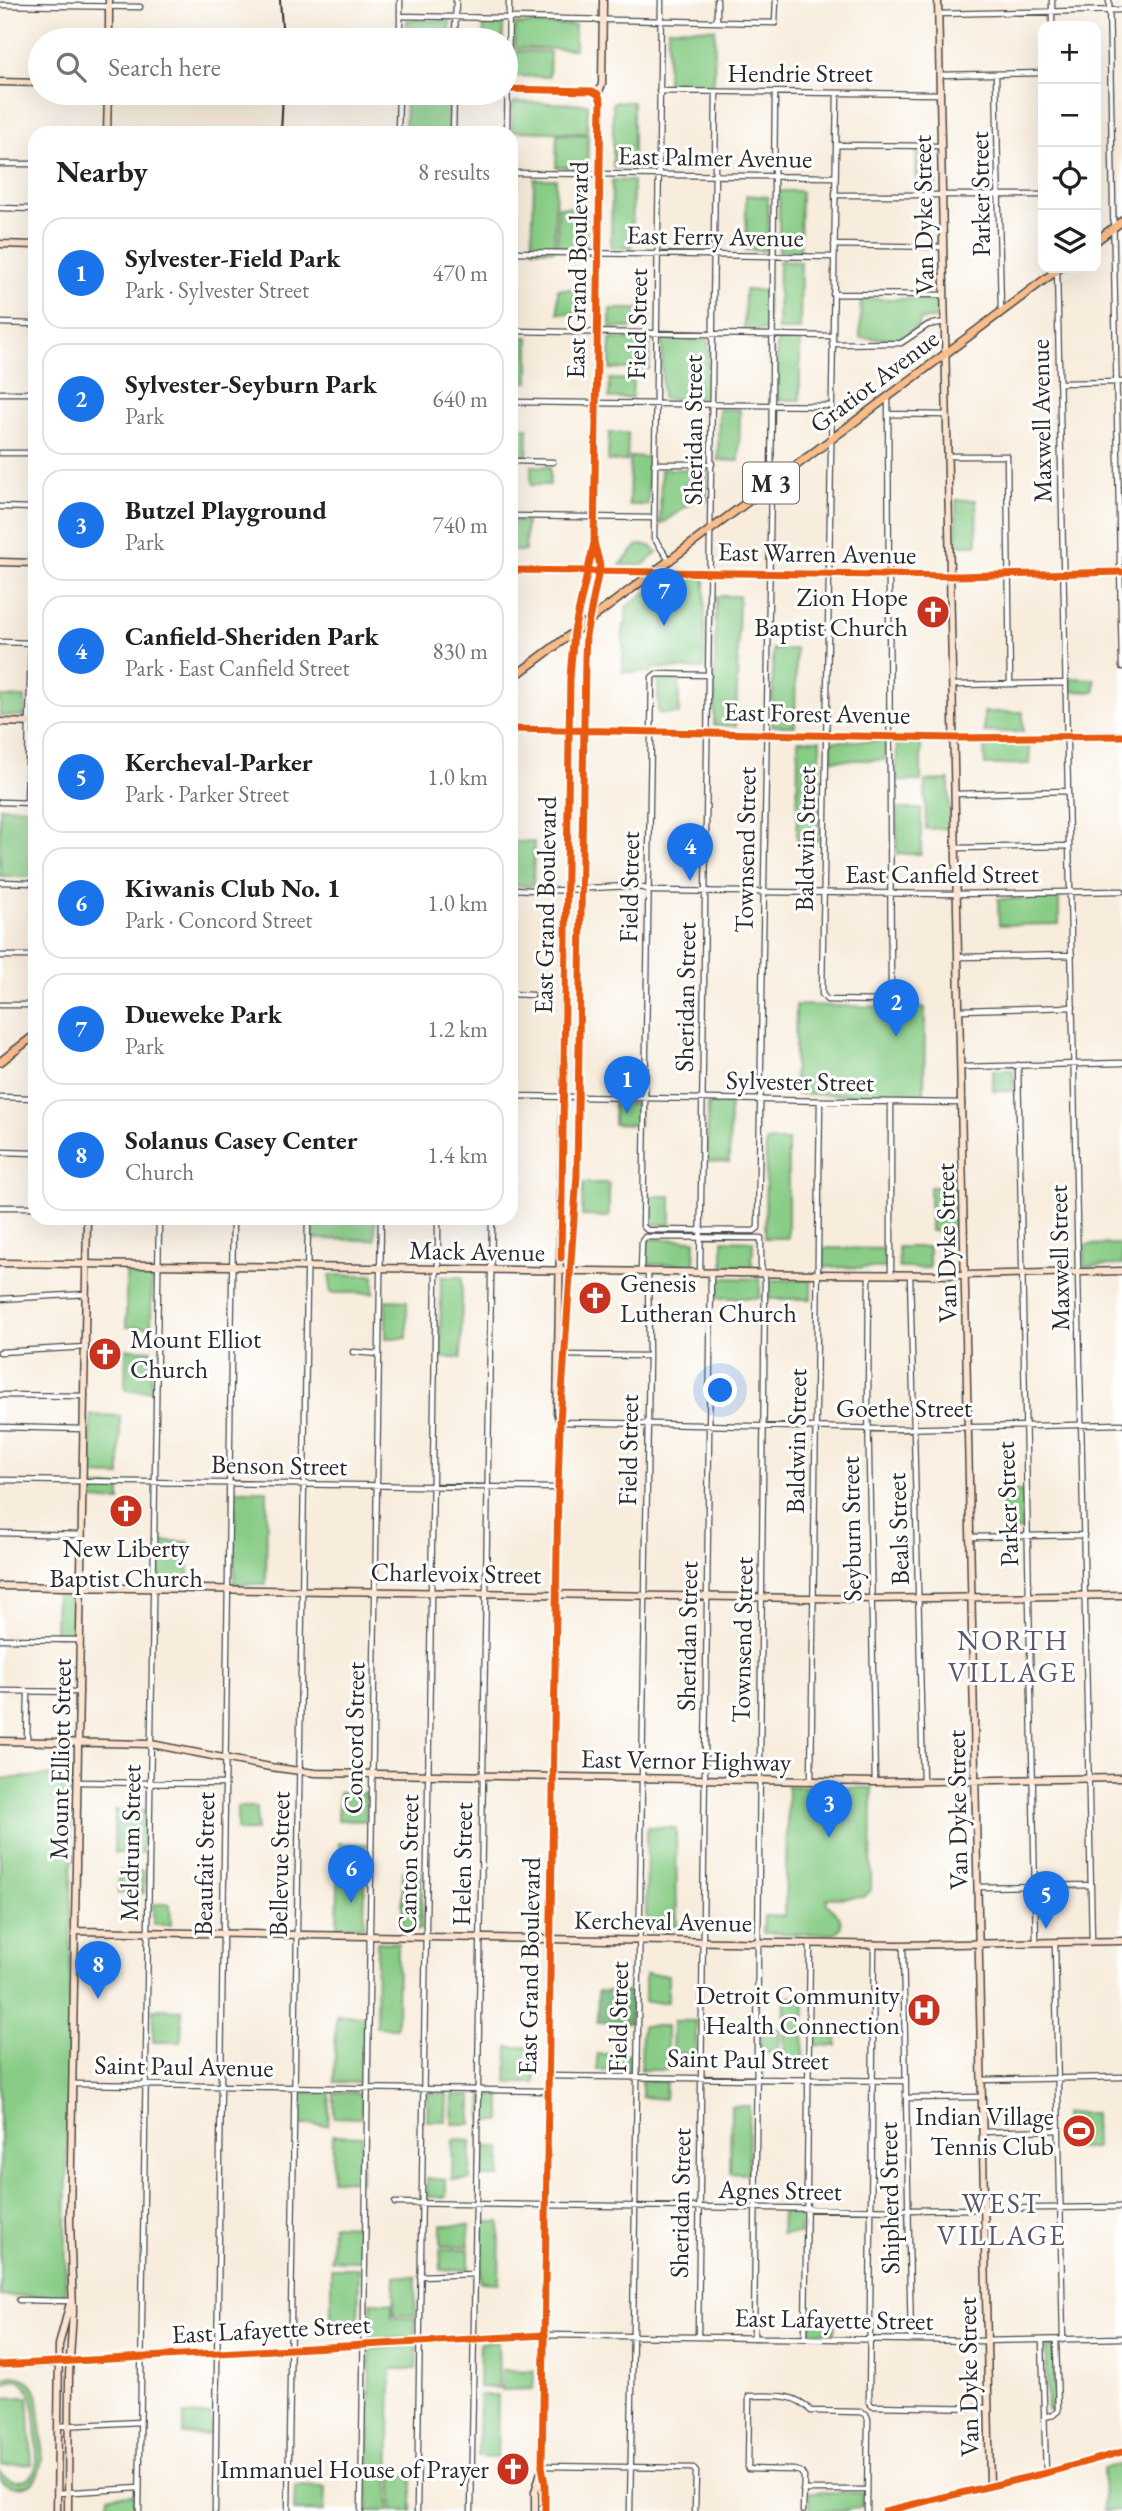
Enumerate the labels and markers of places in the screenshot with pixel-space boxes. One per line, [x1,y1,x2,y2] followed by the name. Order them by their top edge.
[641,568,687,626] pin: 7
[754,580,908,644] place label: Zion Hope Baptist Church
[914,593,952,631] church icon: Zion Hope Baptist Church
[667,823,713,881] pin: 4
[873,979,919,1037] pin: 2
[604,1056,650,1114] pin: 1
[620,1266,797,1330] place label: Genesis Lutheran Church
[576,1279,614,1317] church icon: Genesis Lutheran Church
[130,1322,261,1386] place label: Mount Elliot Church
[86,1335,124,1373] church icon: Mount Elliot Church
[107,1492,145,1530] church icon: New Liberty Baptist Church
[49,1531,203,1595] place label: New Liberty Baptist Church
[806,1780,852,1838] pin: 3
[328,1845,374,1903] pin: 6
[1023,1871,1069,1929] pin: 5
[75,1941,121,1999] pin: 8
[696,1978,901,2042] place label: Detroit Community Health Connection
[905,1991,943,2029] hospital icon: Detroit Community Health Connection
[915,2099,1054,2163] place label: Indian Village Tennis Club
[1060,2112,1098,2150] sports icon: Indian Village Tennis Club
[494,2450,532,2488] church icon: Immanuel House of Prayer
[220,2452,489,2486] place label: Immanuel House of Prayer

